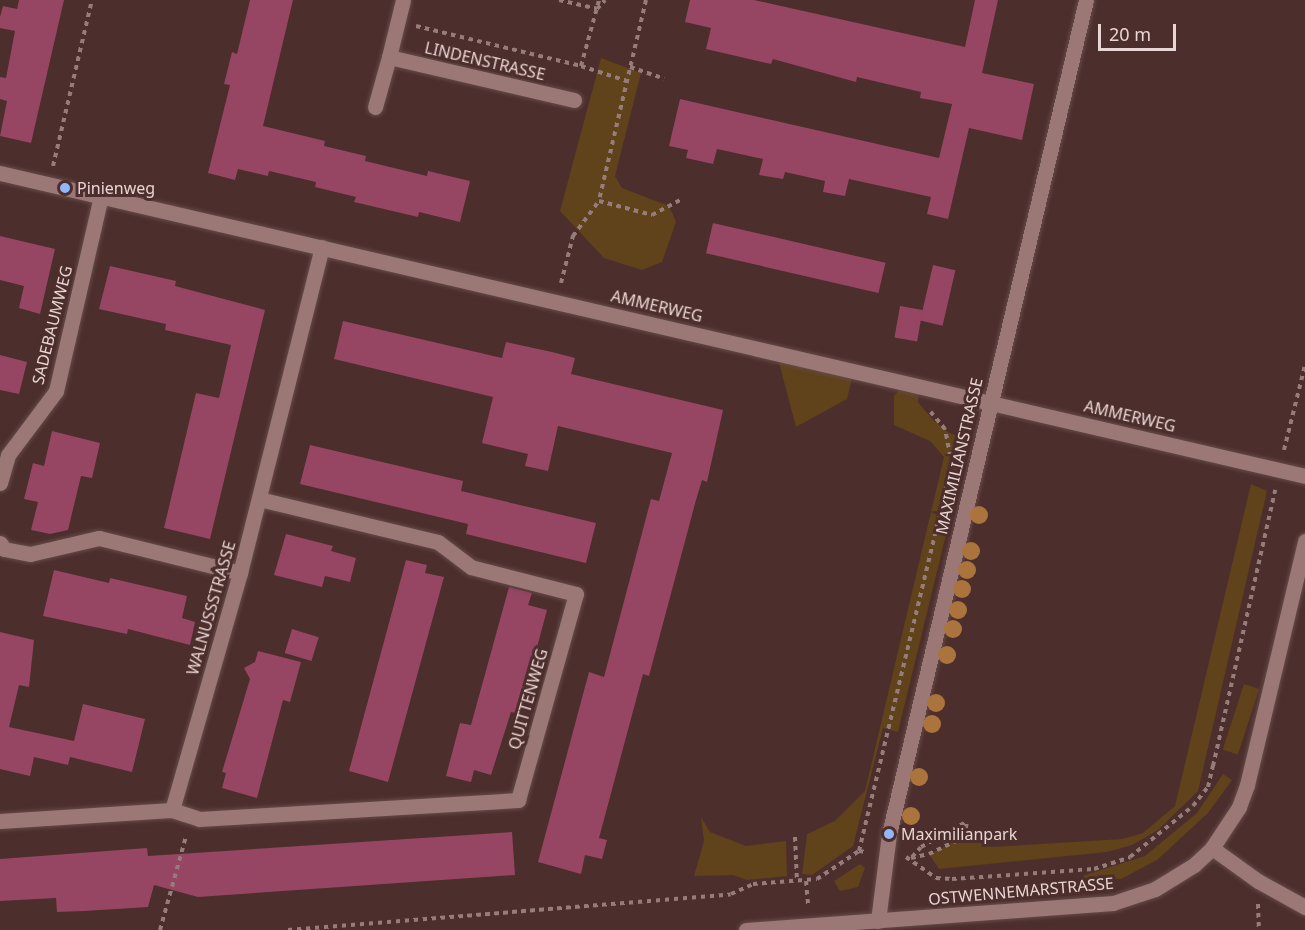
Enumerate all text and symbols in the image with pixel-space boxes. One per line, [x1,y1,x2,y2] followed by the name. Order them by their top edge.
[1101,12,1179,50] scale bar
[1109,22,1151,46] text: 20 m
[423,38,547,84] street label: LINDENSTRASSE
[77,178,155,198] place label: Pinienweg
[58,181,72,195] marker: Pinienweg
[28,264,76,386] street label: SADEBAUMWEG
[609,286,705,326] street label: AMMERWEG
[932,376,986,536] street label: MAXIMILIANSTRASSE
[1082,396,1178,436] street label: AMMERWEG
[183,539,239,677] street label: WALNUSSSTRASSE
[504,646,552,752] street label: QUITTENWEG
[901,824,1017,844] place label: Maximilianpark
[882,827,896,841] marker: Maximilianpark
[927,873,1115,909] street label: OSTWENNEMARSTRASSE

